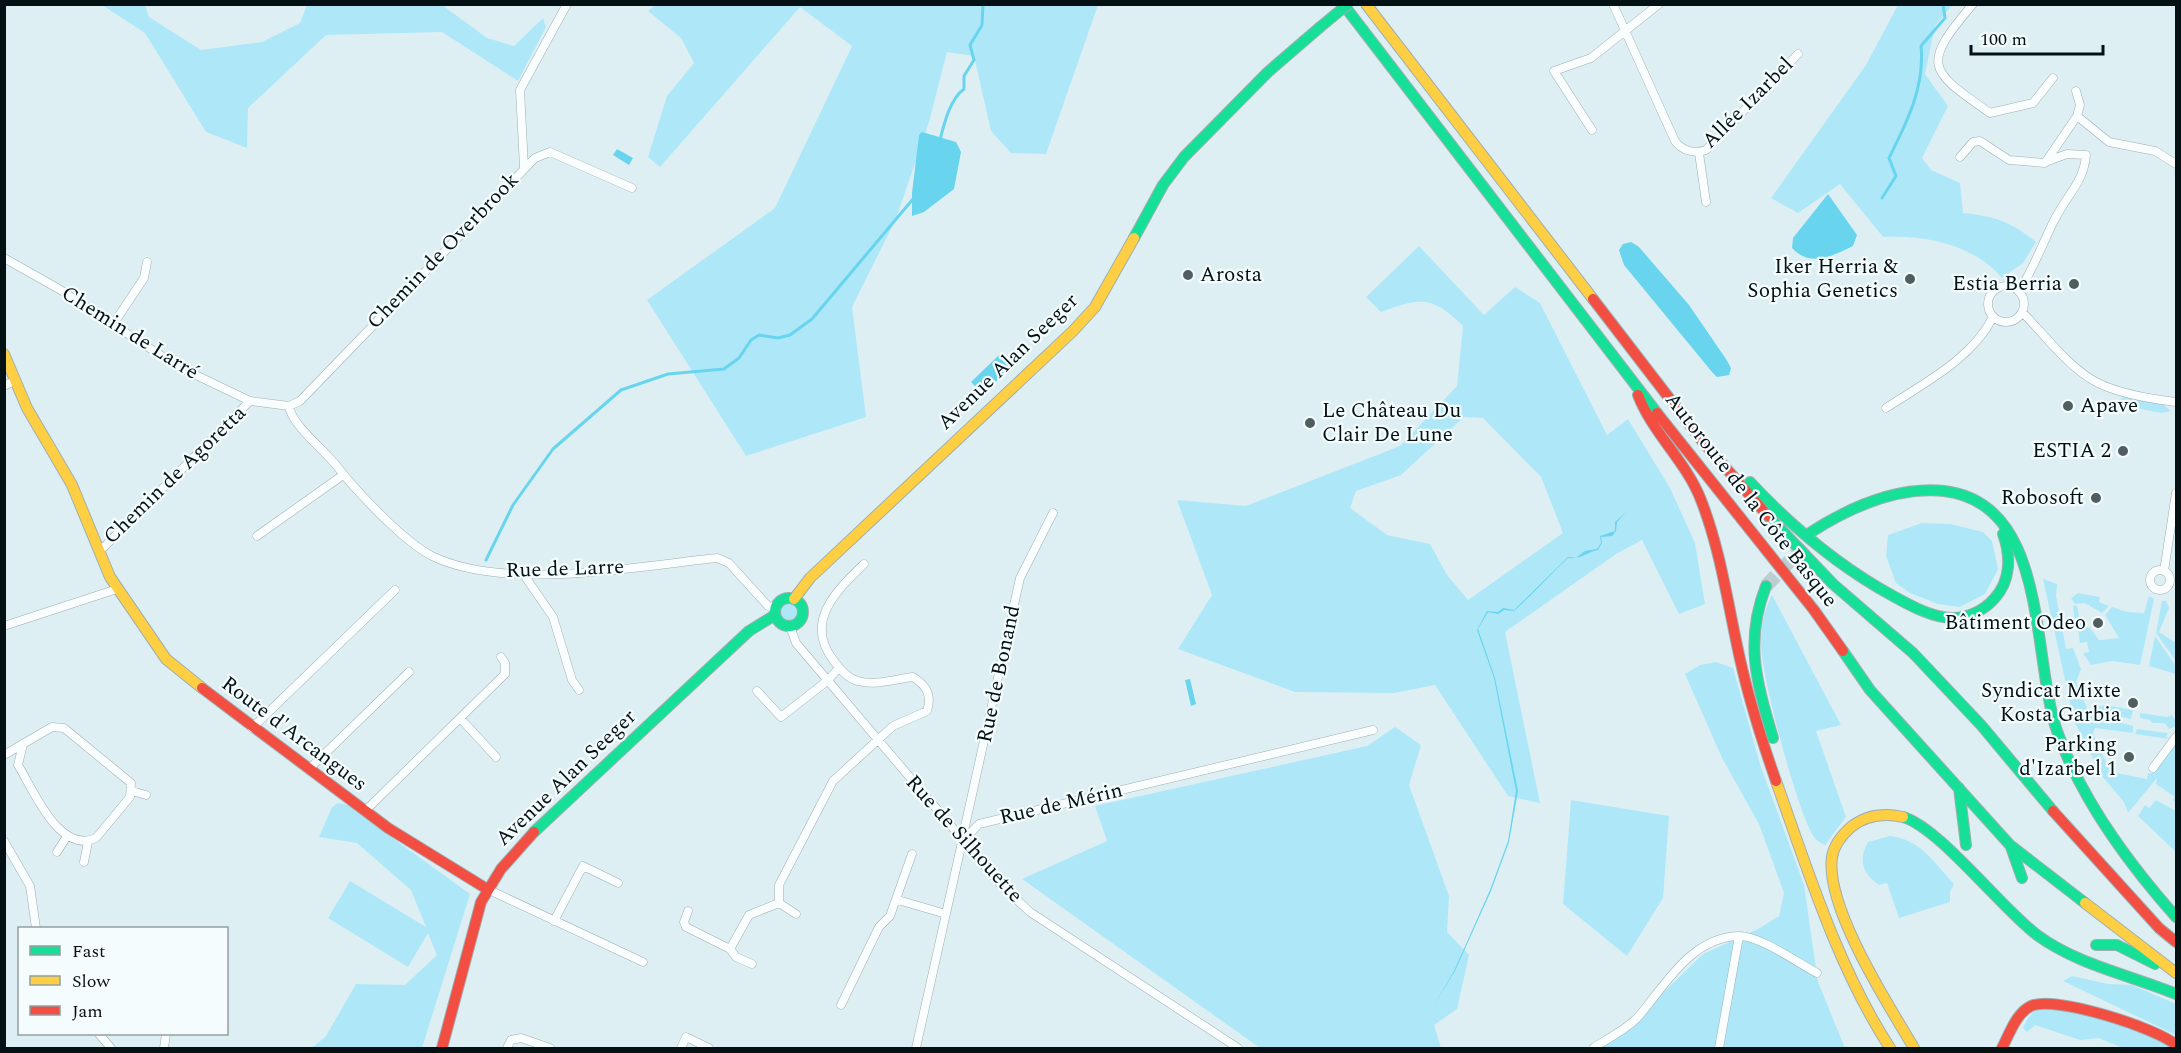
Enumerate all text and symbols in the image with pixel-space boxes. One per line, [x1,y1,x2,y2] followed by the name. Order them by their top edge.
[1971,18,2103,56] scale bar
[1980,26,2027,53] text: 100 m
[1695,50,1801,156] street label: Allée Izarbel
[359,165,527,337] street label: Chemin de Overbrook
[1747,251,1898,307] place label: Iker Herria & Sophia Genetics
[1200,259,1263,291] place label: Arosta
[1181,268,1195,282] marker: Arosta
[1952,268,2063,300] place label: Estia Berria
[1903,272,1917,286] marker: Iker Herria & Sophia Genetics
[2067,277,2081,291] marker: Estia Berria
[55,278,205,388] street label: Chemin de Larré
[930,286,1086,438] street label: Avenue Alan Seeger
[1657,386,1845,614] street label: Autoroute de la Côte Basque
[2080,390,2138,422] place label: Apave
[1322,395,1462,451] place label: Le Château Du Clair De Lune
[96,398,254,552] street label: Chemin de Agoretta
[2061,399,2075,413] marker: Apave
[1303,416,1317,430] marker: Le Château Du Clair De Lune
[2032,435,2111,467] place label: ESTIA 2
[2116,444,2130,458] marker: ESTIA 2
[2001,482,2084,514] place label: Robosoft
[2089,491,2103,505] marker: Robosoft
[505,551,625,587] street label: Rue de Larre
[969,602,1029,746] street label: Rue de Bonand
[1945,607,2086,639] place label: Bâtiment Odeo
[2091,616,2105,630] marker: Bâtiment Odeo
[214,668,374,800] street label: Route d'Arcangues
[1981,675,2122,731] place label: Syndicat Mixte Kosta Garbia
[2126,696,2140,710] marker: Syndicat Mixte Kosta Garbia
[488,702,644,854] street label: Avenue Alan Seeger
[2019,729,2117,785] place label: Parking d'Izarbel 1
[2122,750,2136,764] marker: Parking d'Izarbel 1
[898,768,1030,910] street label: Rue de Silhouette
[996,774,1126,834] street label: Rue de Mérin
[18,927,228,1035] legend
[72,938,105,965] text: Fast
[72,968,111,995] text: Slow
[72,998,103,1025] text: Jam

